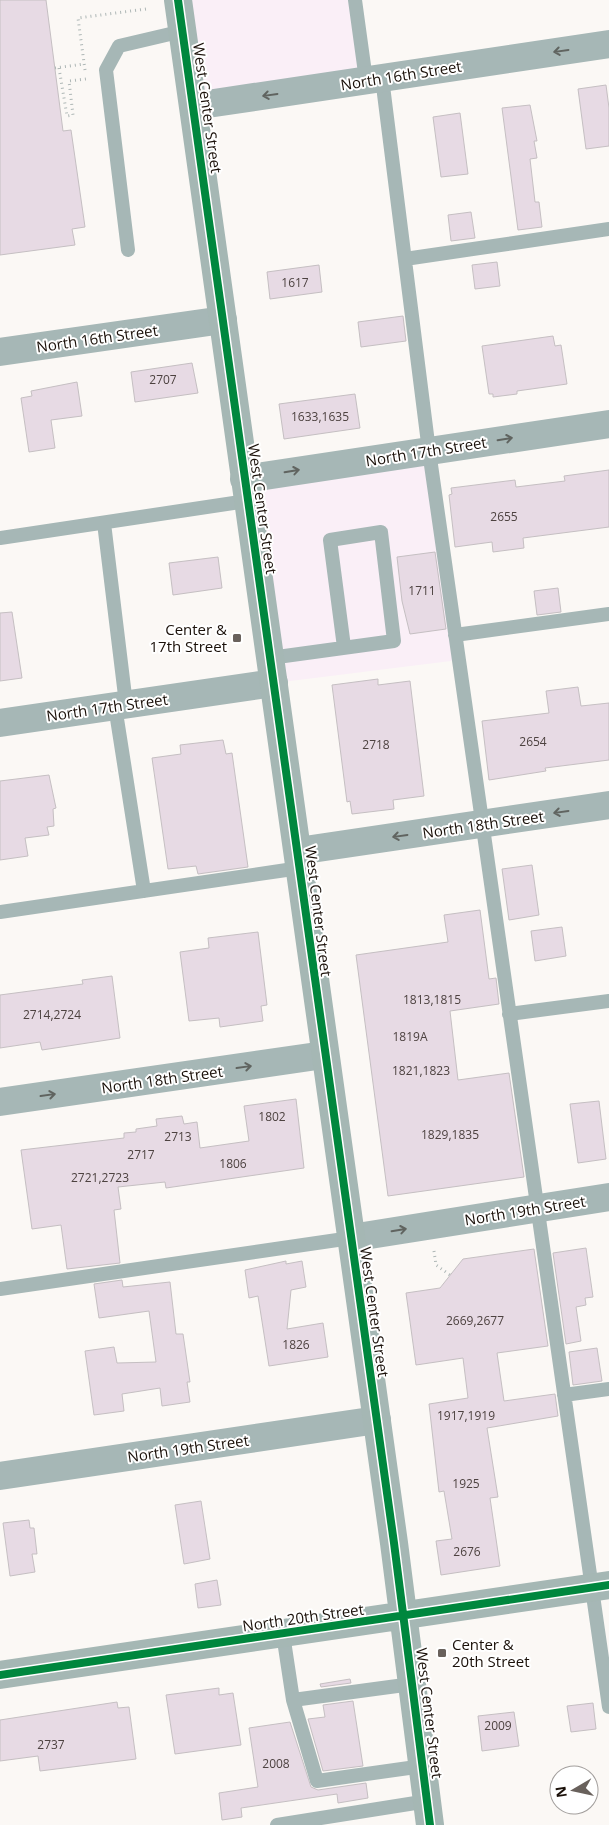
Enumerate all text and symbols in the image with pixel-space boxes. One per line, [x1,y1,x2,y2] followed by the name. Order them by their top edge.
[189,42,227,174] street label: West Center Street
[553,47,569,57] one-way arrow
[339,56,463,94] street label: North 16th Street
[262,90,278,100] one-way arrow
[281,274,309,291] house number: 1617
[35,320,159,356] street label: North 16th Street
[149,371,177,388] house number: 2707
[291,408,349,425] house number: 1633,1635
[364,432,488,470] street label: North 17th Street
[496,434,512,444] one-way arrow
[244,443,282,575] street label: West Center Street
[284,466,300,476] one-way arrow
[490,508,518,525] house number: 2655
[408,582,436,599] house number: 1711
[150,619,227,656] place label: Center & 17th Street
[231,632,243,644] marker: Center & 17th Street
[45,689,169,725] street label: North 17th Street
[519,733,547,750] house number: 2654
[362,736,390,753] house number: 2718
[421,806,545,842] street label: North 18th Street
[553,808,569,818] one-way arrow
[392,831,408,841] one-way arrow
[301,845,337,977] street label: West Center Street
[403,991,461,1008] house number: 1813,1815
[23,1006,81,1023] house number: 2714,2724
[392,1028,428,1045] house number: 1819A
[100,1061,224,1097] street label: North 18th Street
[235,1062,251,1072] one-way arrow
[392,1062,450,1079] house number: 1821,1823
[40,1090,56,1100] one-way arrow
[258,1108,286,1125] house number: 1802
[421,1126,479,1143] house number: 1829,1835
[164,1128,192,1145] house number: 2713
[127,1146,155,1163] house number: 2717
[219,1155,247,1172] house number: 1806
[71,1169,129,1186] house number: 2721,2723
[463,1191,587,1229] street label: North 19th Street
[391,1225,407,1235] one-way arrow
[356,1246,394,1378] street label: West Center Street
[446,1312,504,1329] house number: 2669,2677
[282,1336,310,1353] house number: 1826
[437,1407,495,1424] house number: 1917,1919
[126,1430,250,1466] street label: North 19th Street
[452,1475,480,1492] house number: 1925
[453,1543,481,1560] house number: 2676
[241,1599,365,1635] street label: North 20th Street
[452,1634,530,1671] place label: Center & 20th Street
[412,1647,448,1779] street label: West Center Street
[436,1647,448,1659] marker: Center & 20th Street
[484,1717,512,1734] house number: 2009
[37,1736,65,1753] house number: 2737
[262,1755,290,1772] house number: 2008
[549,1765,599,1815] north arrow
[550,1785,571,1799] text: N

